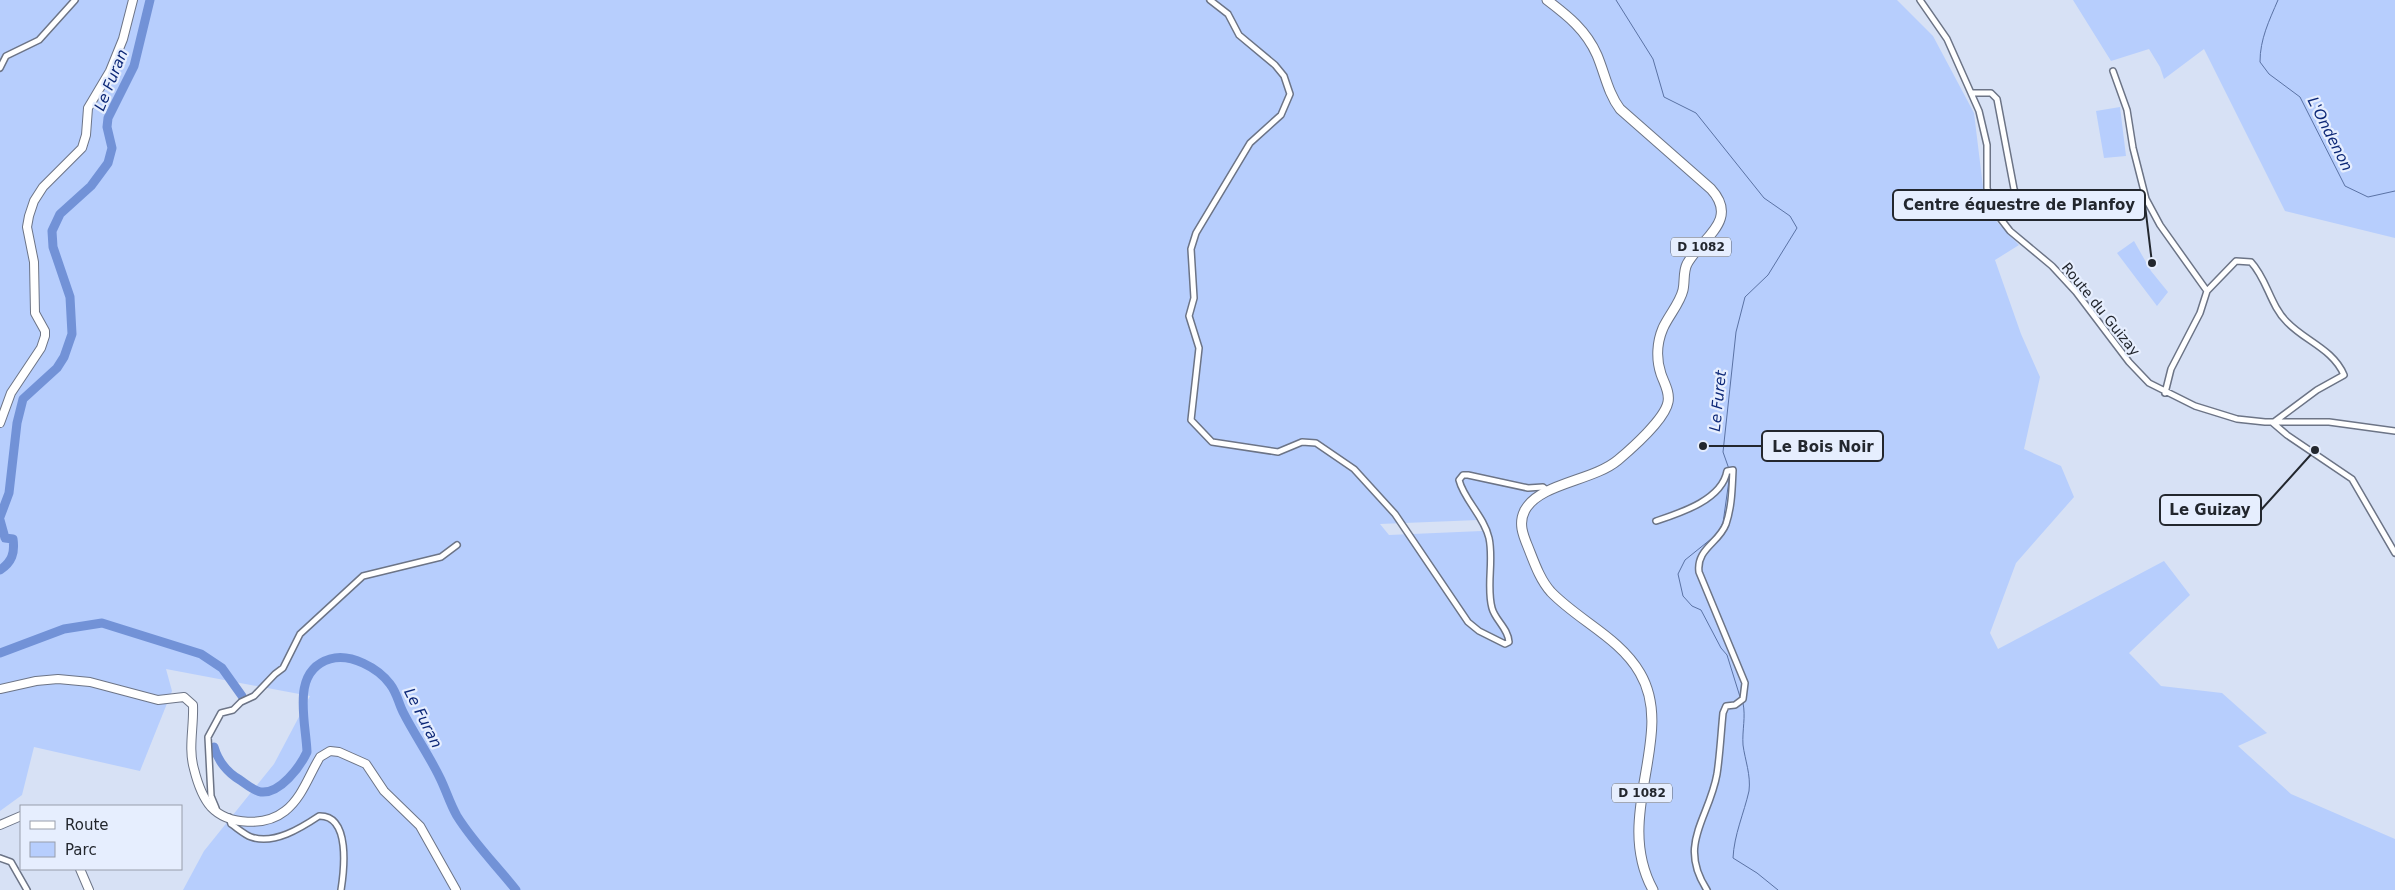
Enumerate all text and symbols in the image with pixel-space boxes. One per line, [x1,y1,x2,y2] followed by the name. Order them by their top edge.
[91,47,131,113] water label: Le Furan
[2304,94,2356,174] water label: L'Ondenon
[1893,190,2145,220] callout: Centre équestre de Planfoy
[1903,196,2135,214] text: Centre équestre de Planfoy
[1671,238,1731,256] road number: D 1082
[2059,259,2143,359] street label: Route du Guizay
[1706,369,1730,432] water label: Le Furet
[1762,431,1883,461] callout: Le Bois Noir
[1772,438,1874,456] text: Le Bois Noir
[2160,495,2261,525] callout: Le Guizay
[2169,501,2251,519] text: Le Guizay
[400,685,446,751] water label: Le Furan
[1612,784,1672,802] road number: D 1082
[20,805,182,870] legend
[65,816,109,834] text: Route
[65,841,97,859] text: Parc

